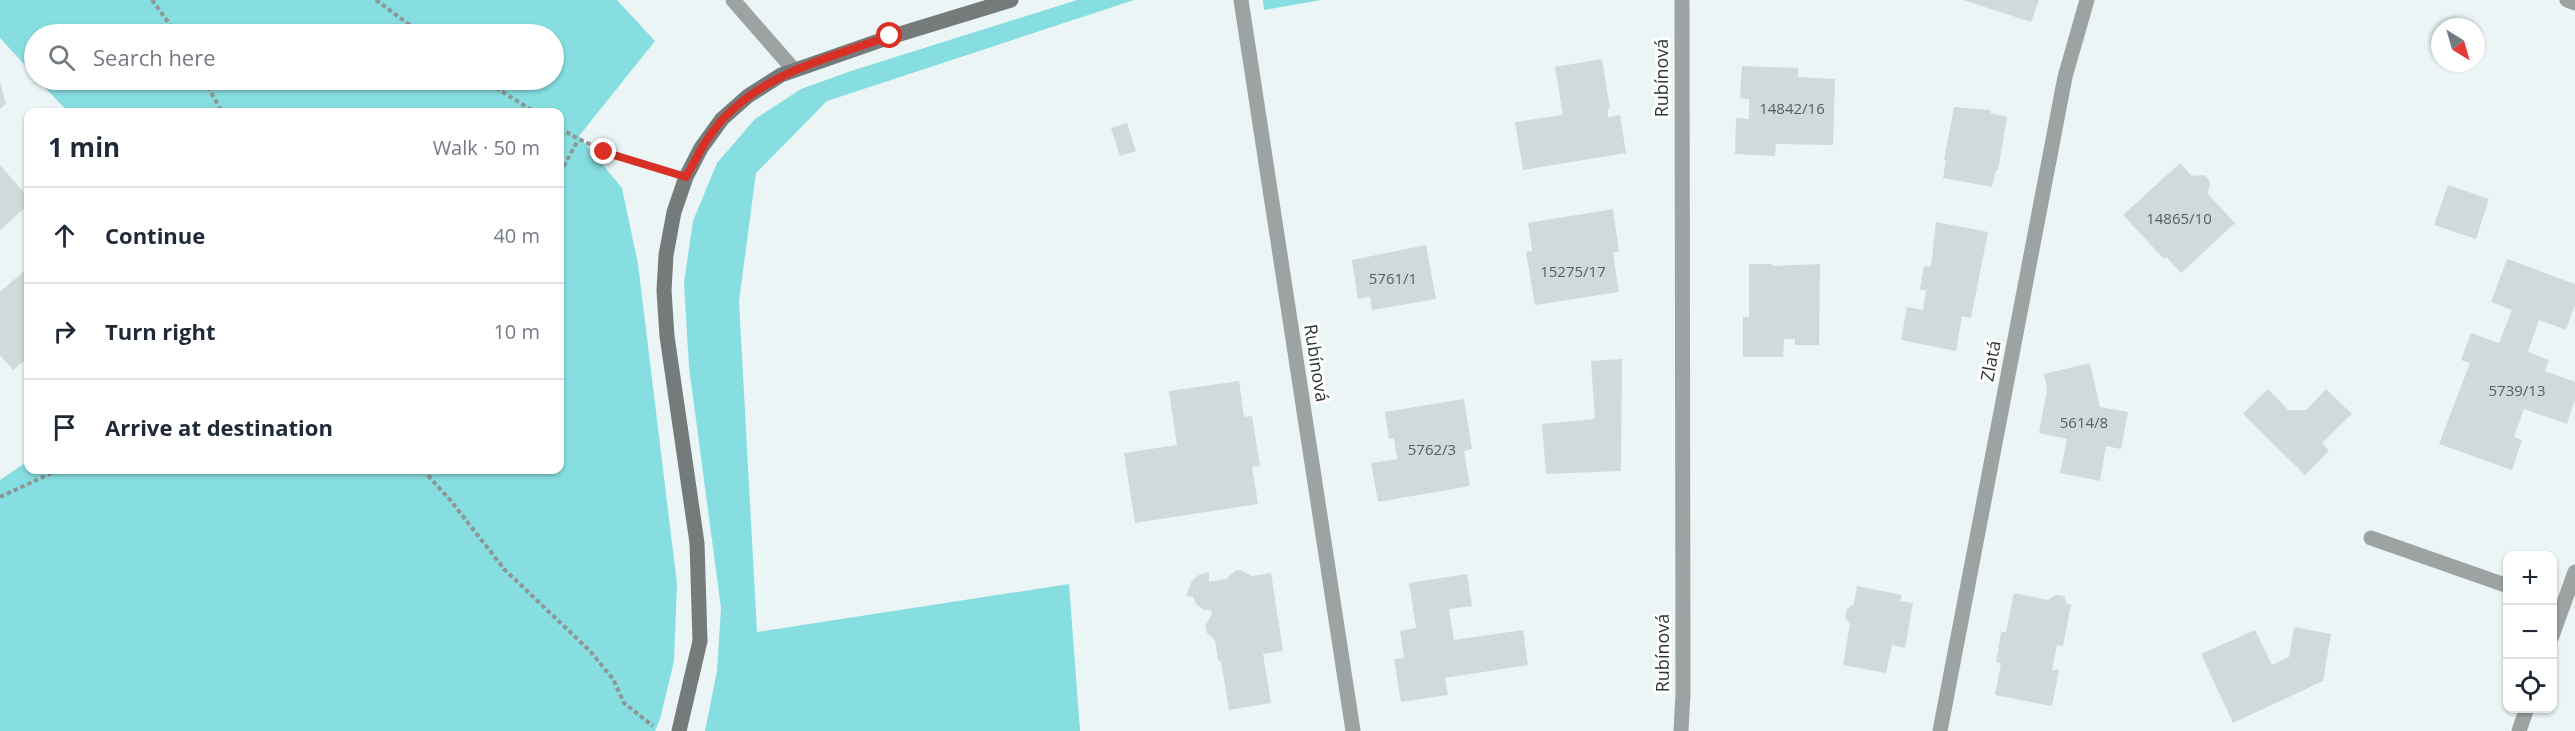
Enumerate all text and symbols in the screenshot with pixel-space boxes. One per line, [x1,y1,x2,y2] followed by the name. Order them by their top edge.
[2431,18,2485,72] north arrow
[876,22,902,48] route start
[24,24,564,90] search box
[1649,39,1673,117] street label: Rubínová
[45,41,78,74] icon: search
[93,42,216,72] text: Search here
[1759,98,1825,118] house number: 14842/16
[48,129,120,165] text: 1 min
[433,134,540,161] text: Walk · 50 m
[590,138,616,164] route end
[2146,208,2212,228] house number: 14865/10
[48,219,81,252] icon: ahead
[105,220,205,250] text: Continue
[493,222,540,249] text: 40 m
[1540,261,1606,281] house number: 15275/17
[1369,268,1417,288] house number: 5761/1
[48,315,81,348] icon: right
[105,316,216,346] text: Turn right
[493,318,540,345] text: 10 m
[1299,322,1335,404] street label: Rubínová
[1974,338,2006,383] street label: Zlatá
[2489,380,2545,400] house number: 5739/13
[48,411,81,444] icon: arrive
[105,412,333,442] text: Arrive at destination
[2060,412,2108,432] house number: 5614/8
[1408,439,1456,459] house number: 5762/3
[2503,551,2557,713] map controls
[2503,551,2557,605] button: +
[2503,605,2557,659] button: −
[1650,614,1674,692] street label: Rubínová
[2503,659,2557,713] button: locate

